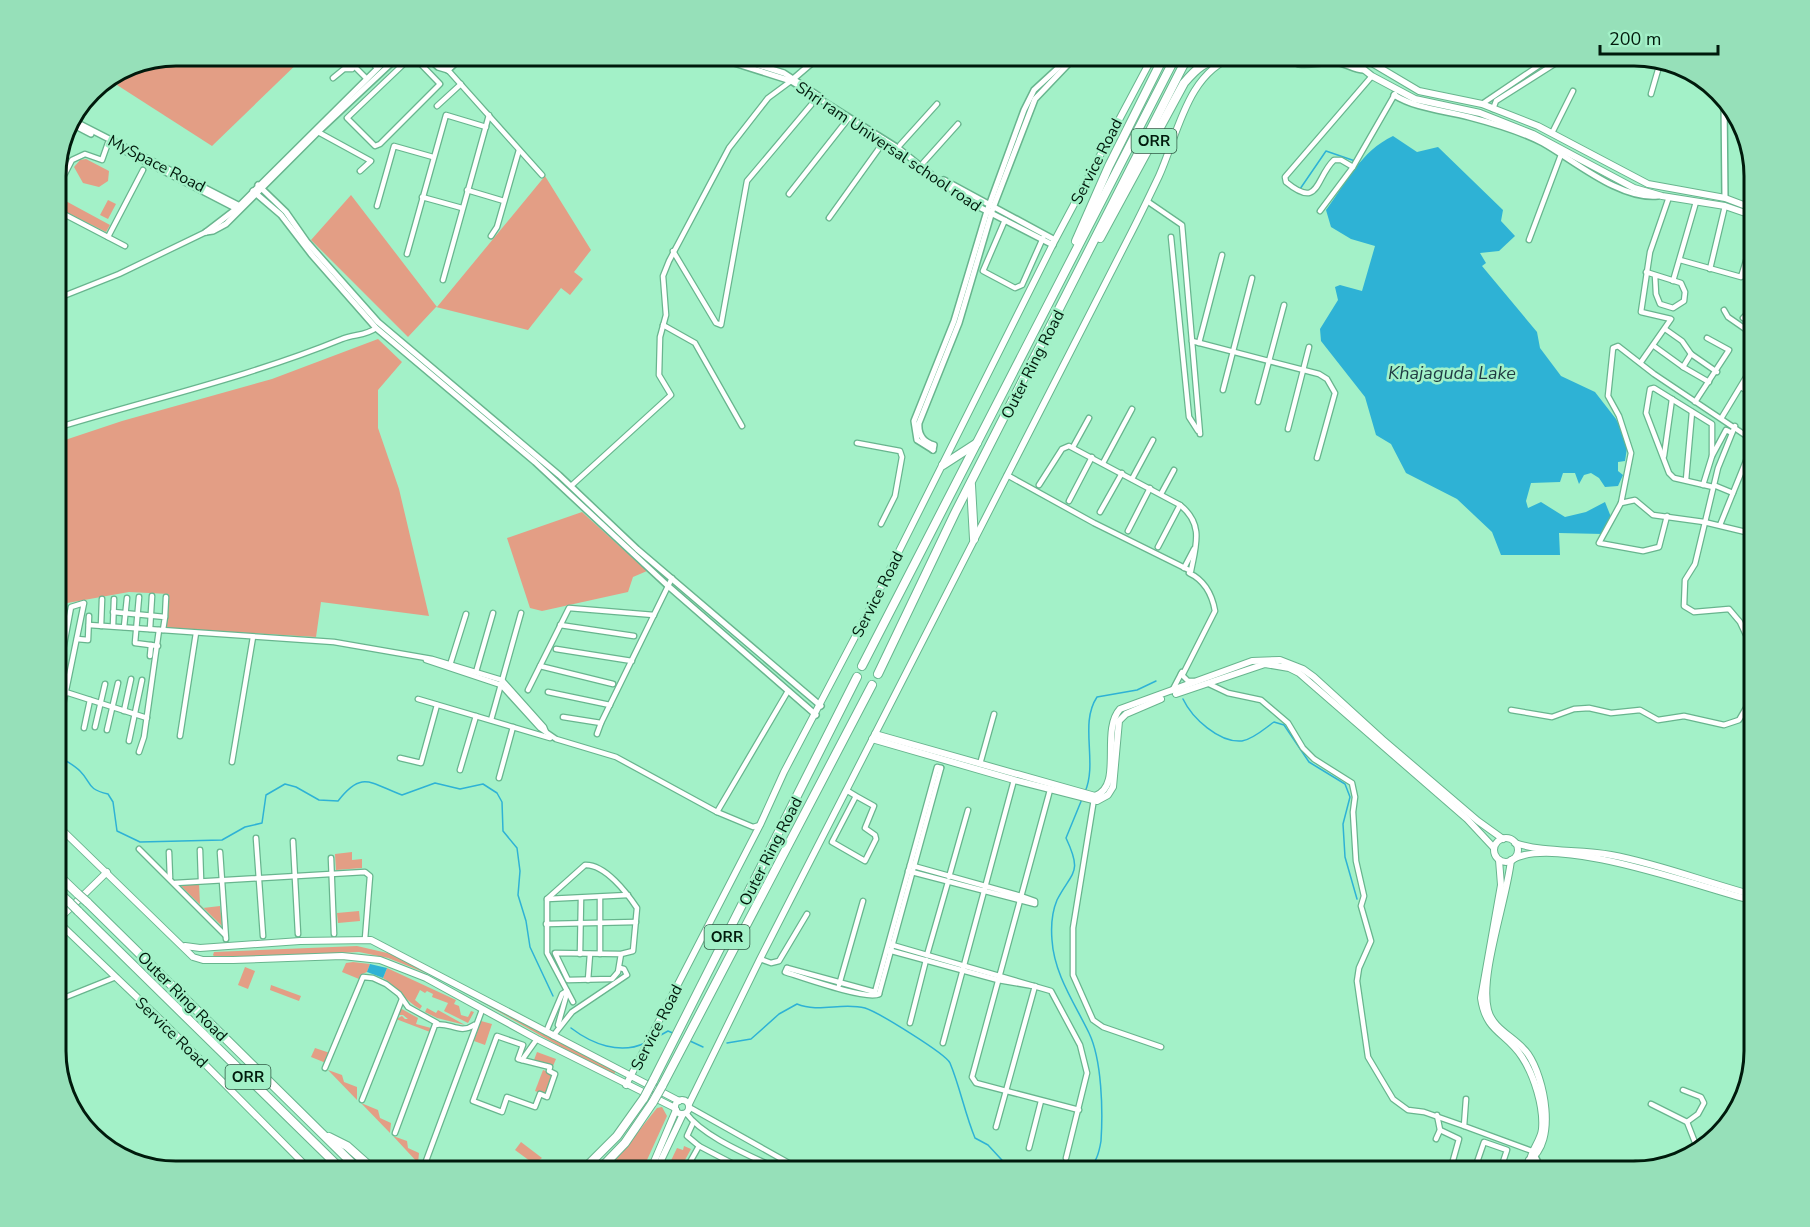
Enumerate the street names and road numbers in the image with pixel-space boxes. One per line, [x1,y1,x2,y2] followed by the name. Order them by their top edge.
[791,76,986,217] street label: Shri ram Universal school road
[1066,115,1128,208] street label: Service Road
[1132,129,1176,153] road number: ORR
[104,130,209,198] street label: MySpace Road
[996,306,1070,423] street label: Outer Ring Road
[847,548,909,641] street label: Service Road
[734,793,808,910] street label: Outer Ring Road
[704,925,750,949] road number: ORR
[132,947,232,1047] street label: Outer Ring Road
[626,981,688,1074] street label: Service Road
[130,992,213,1073] street label: Service Road
[226,1065,270,1089] road number: ORR

